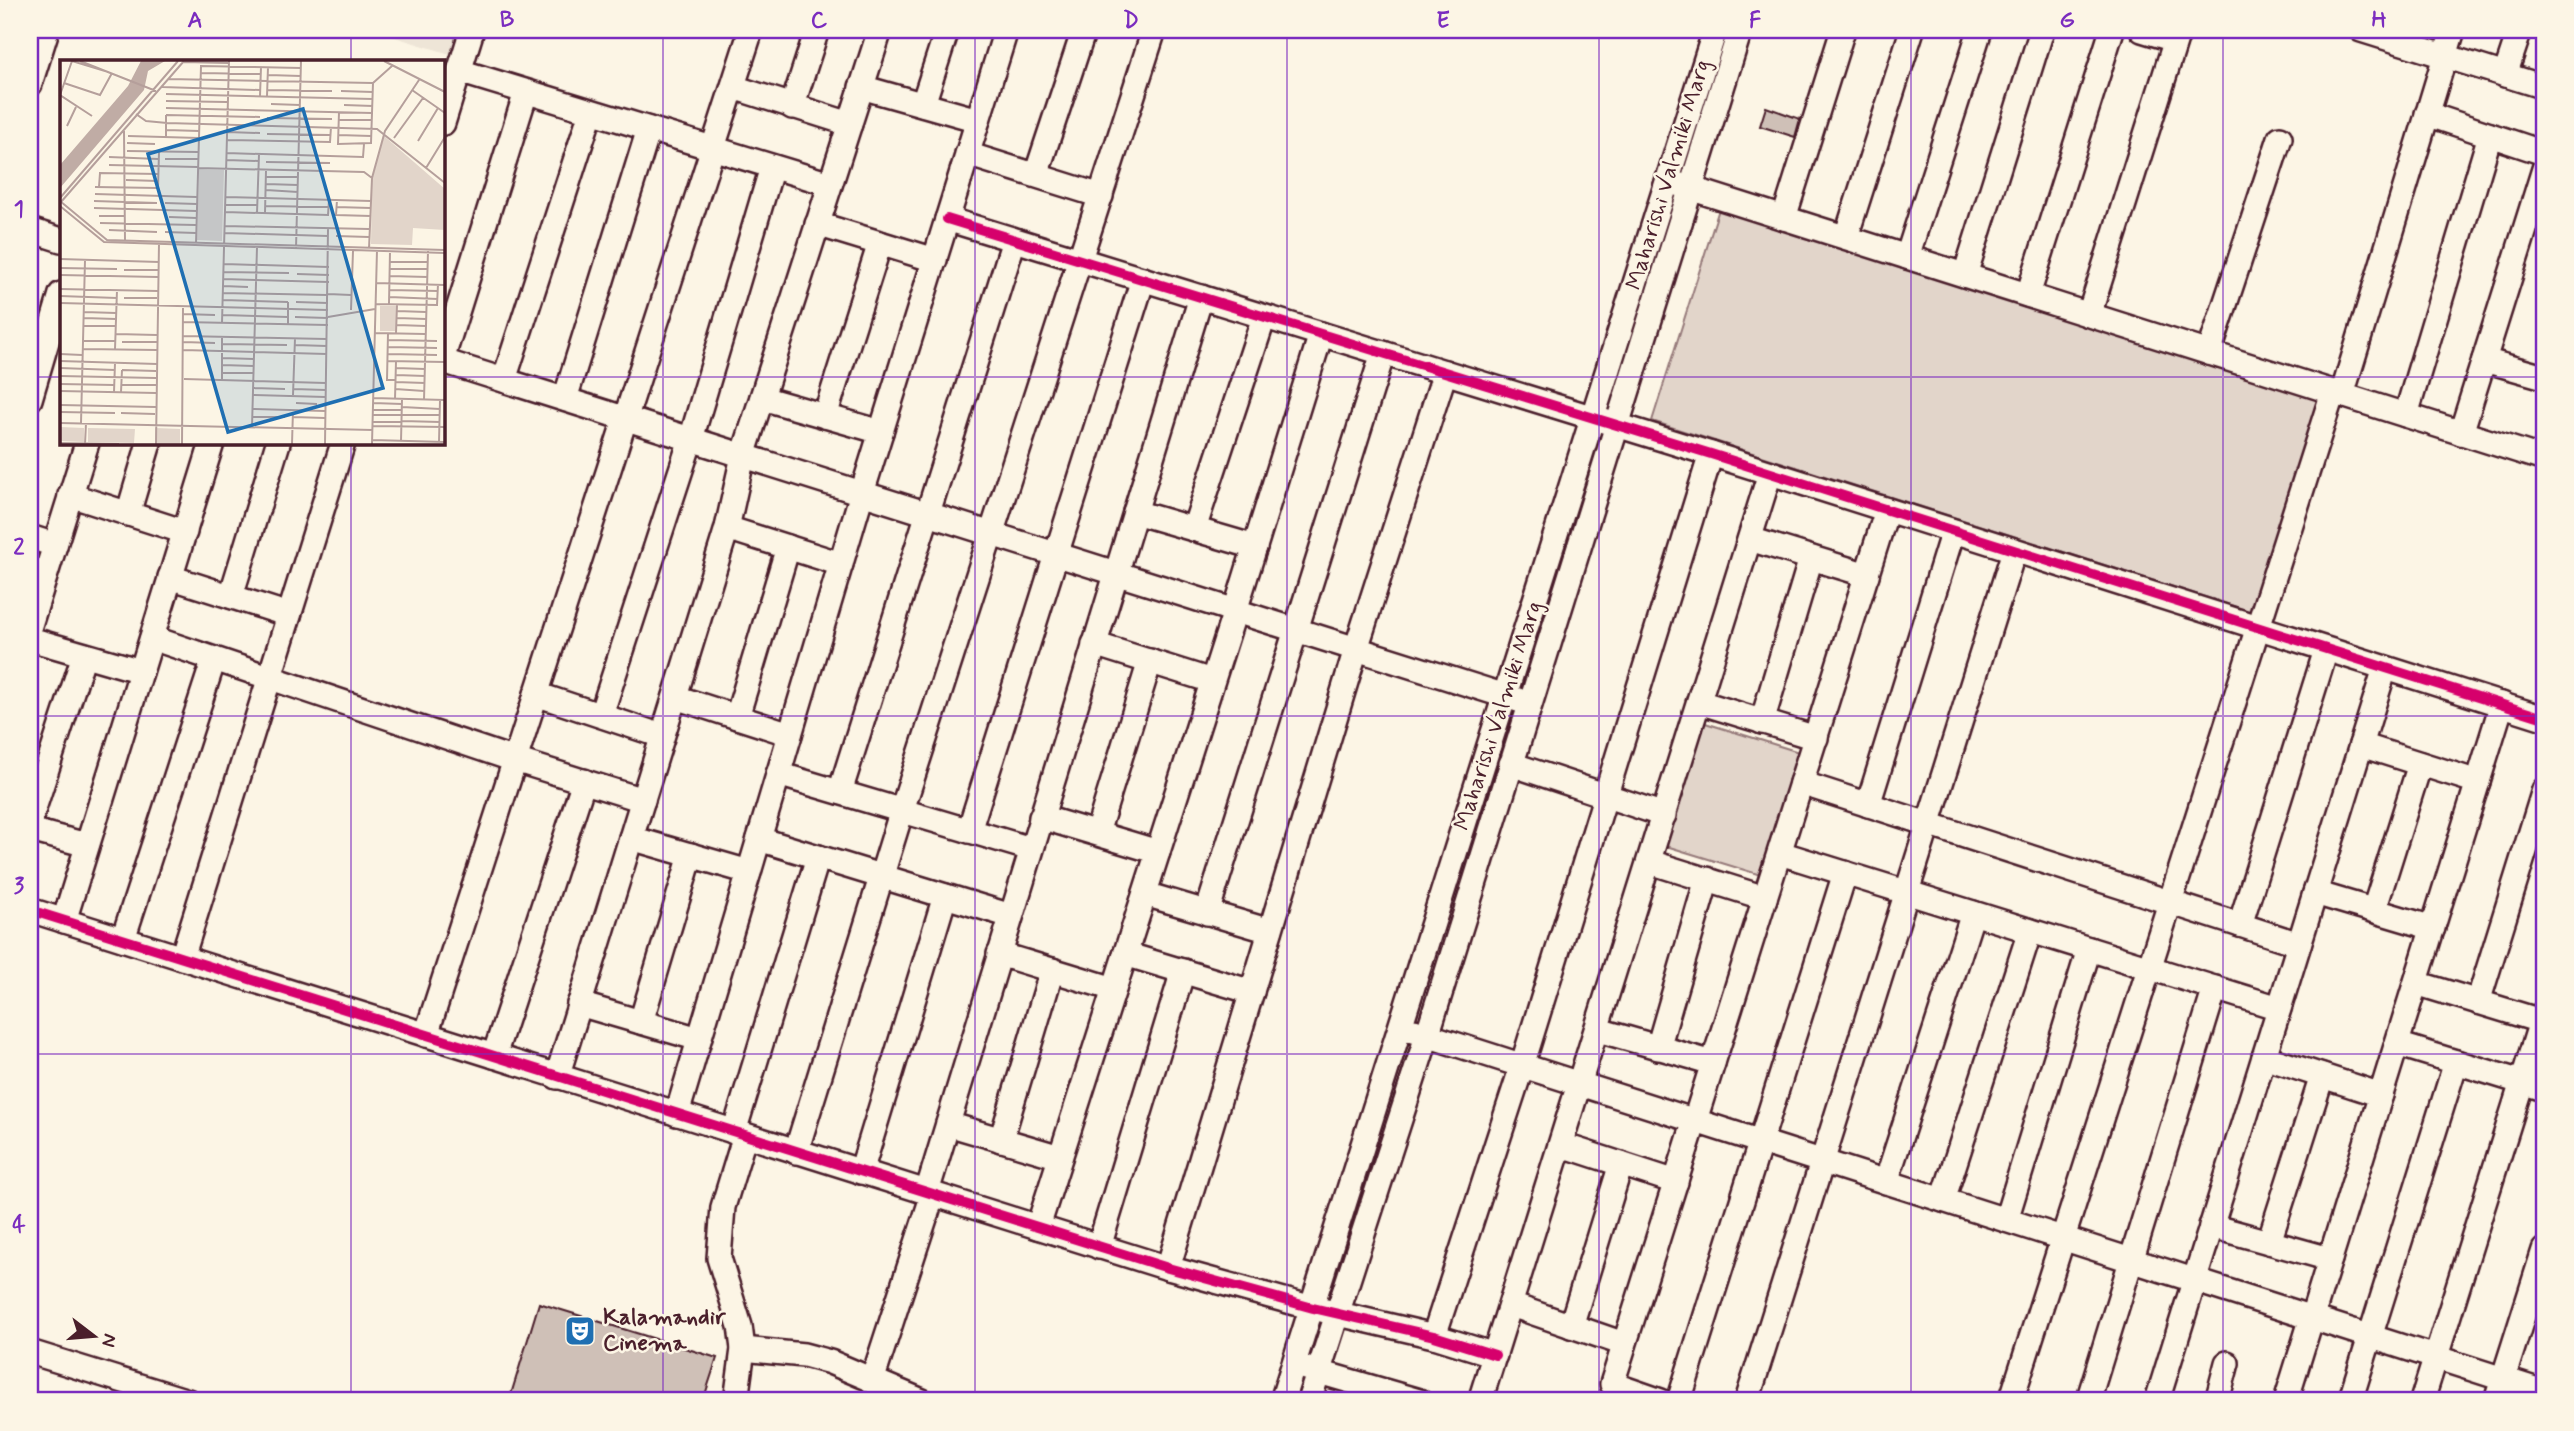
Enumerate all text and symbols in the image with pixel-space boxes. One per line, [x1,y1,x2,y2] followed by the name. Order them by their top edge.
[187,6,203,36] text: A
[500,6,515,36] text: B
[811,6,828,36] text: C
[1123,6,1139,36] text: D
[1436,6,1450,36] text: E
[1749,6,1761,36] text: F
[2059,6,2075,36] text: G
[2371,6,2387,36] text: H
[1620,56,1718,294] street label: Maharishi Valmiki Marg
[60,60,444,444] inset map
[14,195,24,225] text: 1
[13,533,25,563] text: 2
[1448,597,1550,835] street label: Maharishi Valmiki Marg
[14,872,25,902] text: 3
[12,1210,26,1240] text: 4
[60,1302,130,1372] north arrow
[603,1303,727,1359] place label: Kalamandir Cinema
[563,1314,597,1348] theatre icon: Kalamandir Cinema
[95,1331,123,1350] text: N

